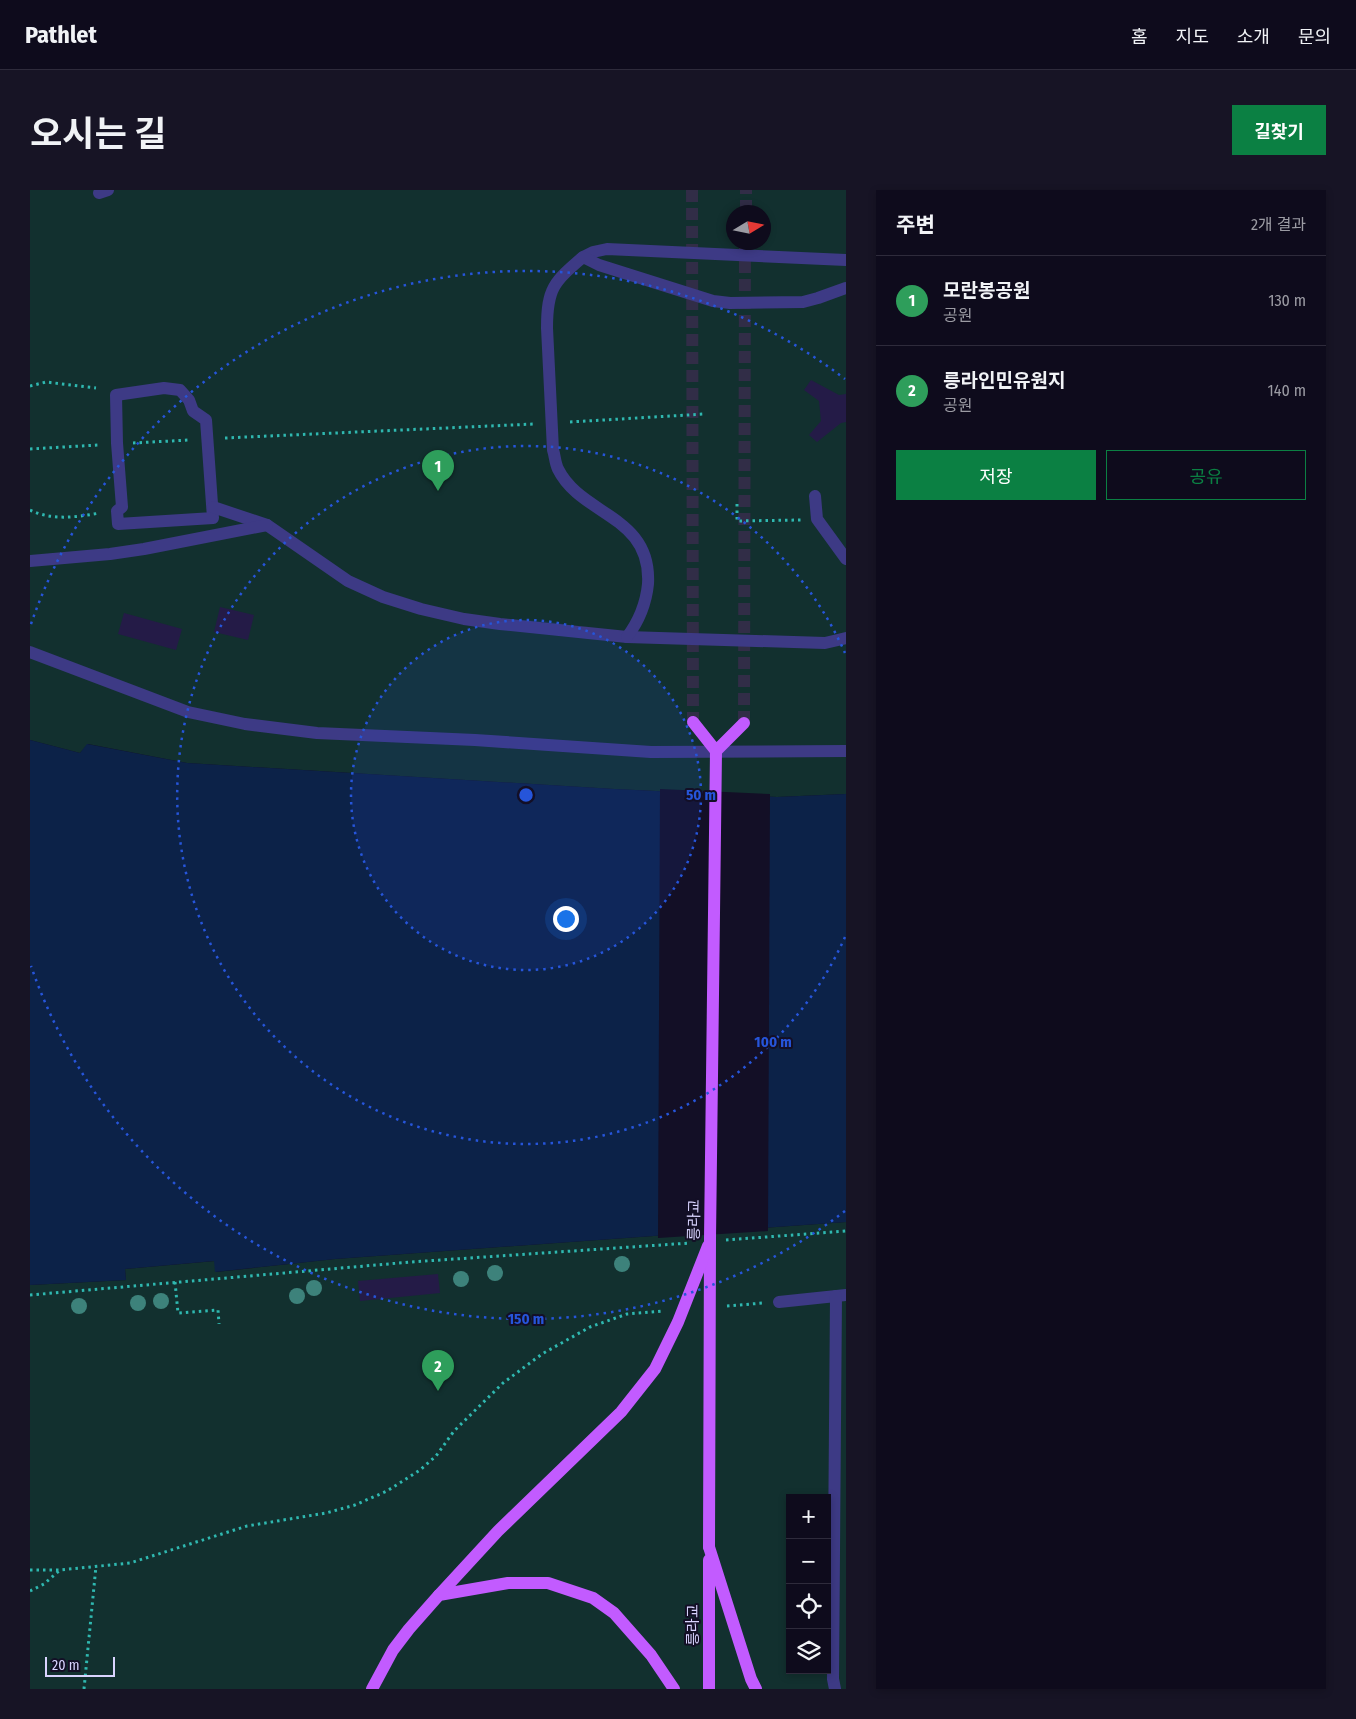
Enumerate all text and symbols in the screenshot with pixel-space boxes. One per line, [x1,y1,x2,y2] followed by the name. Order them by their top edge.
[25,21,97,49] text: Pathlet
[1131,26,1148,48] text: 홈
[1176,26,1209,48] text: 지도
[1237,26,1270,48] text: 소개
[1298,26,1331,48] text: 문의
[1232,105,1326,155] button: 길찾기
[30,113,166,155] text: 오시는 길
[726,205,771,250] north arrow
[896,212,935,238] text: 주변
[1251,215,1306,234] text: 2개 결과
[943,279,1030,302] text: 모란봉공원
[909,291,915,310] text: 1
[1268,291,1306,310] text: 130 m
[943,306,972,325] text: 공원
[943,369,1065,392] text: 릉라인민유원지
[908,381,916,400] text: 2
[1268,381,1306,400] text: 140 m
[943,396,972,415] text: 공원
[422,450,454,491] pin: 1
[896,450,1096,500] button: 저장
[1106,450,1306,500] button: 공유
[517,786,535,804] centre of rings
[686,786,716,804] text: 50 m
[553,906,579,932] your location
[754,1033,792,1051] text: 100 m
[685,1199,703,1241] street label: 릉라교
[508,1310,544,1328] text: 150 m
[422,1350,454,1391] pin: 2
[786,1494,831,1674] map controls
[786,1494,831,1539] button: +
[786,1539,831,1584] button: −
[786,1584,831,1629] button: locate
[684,1604,702,1646] street label: 릉라교
[786,1629,831,1674] button: layers
[45,1654,115,1677] scale bar
[52,1657,80,1674] text: 20 m

